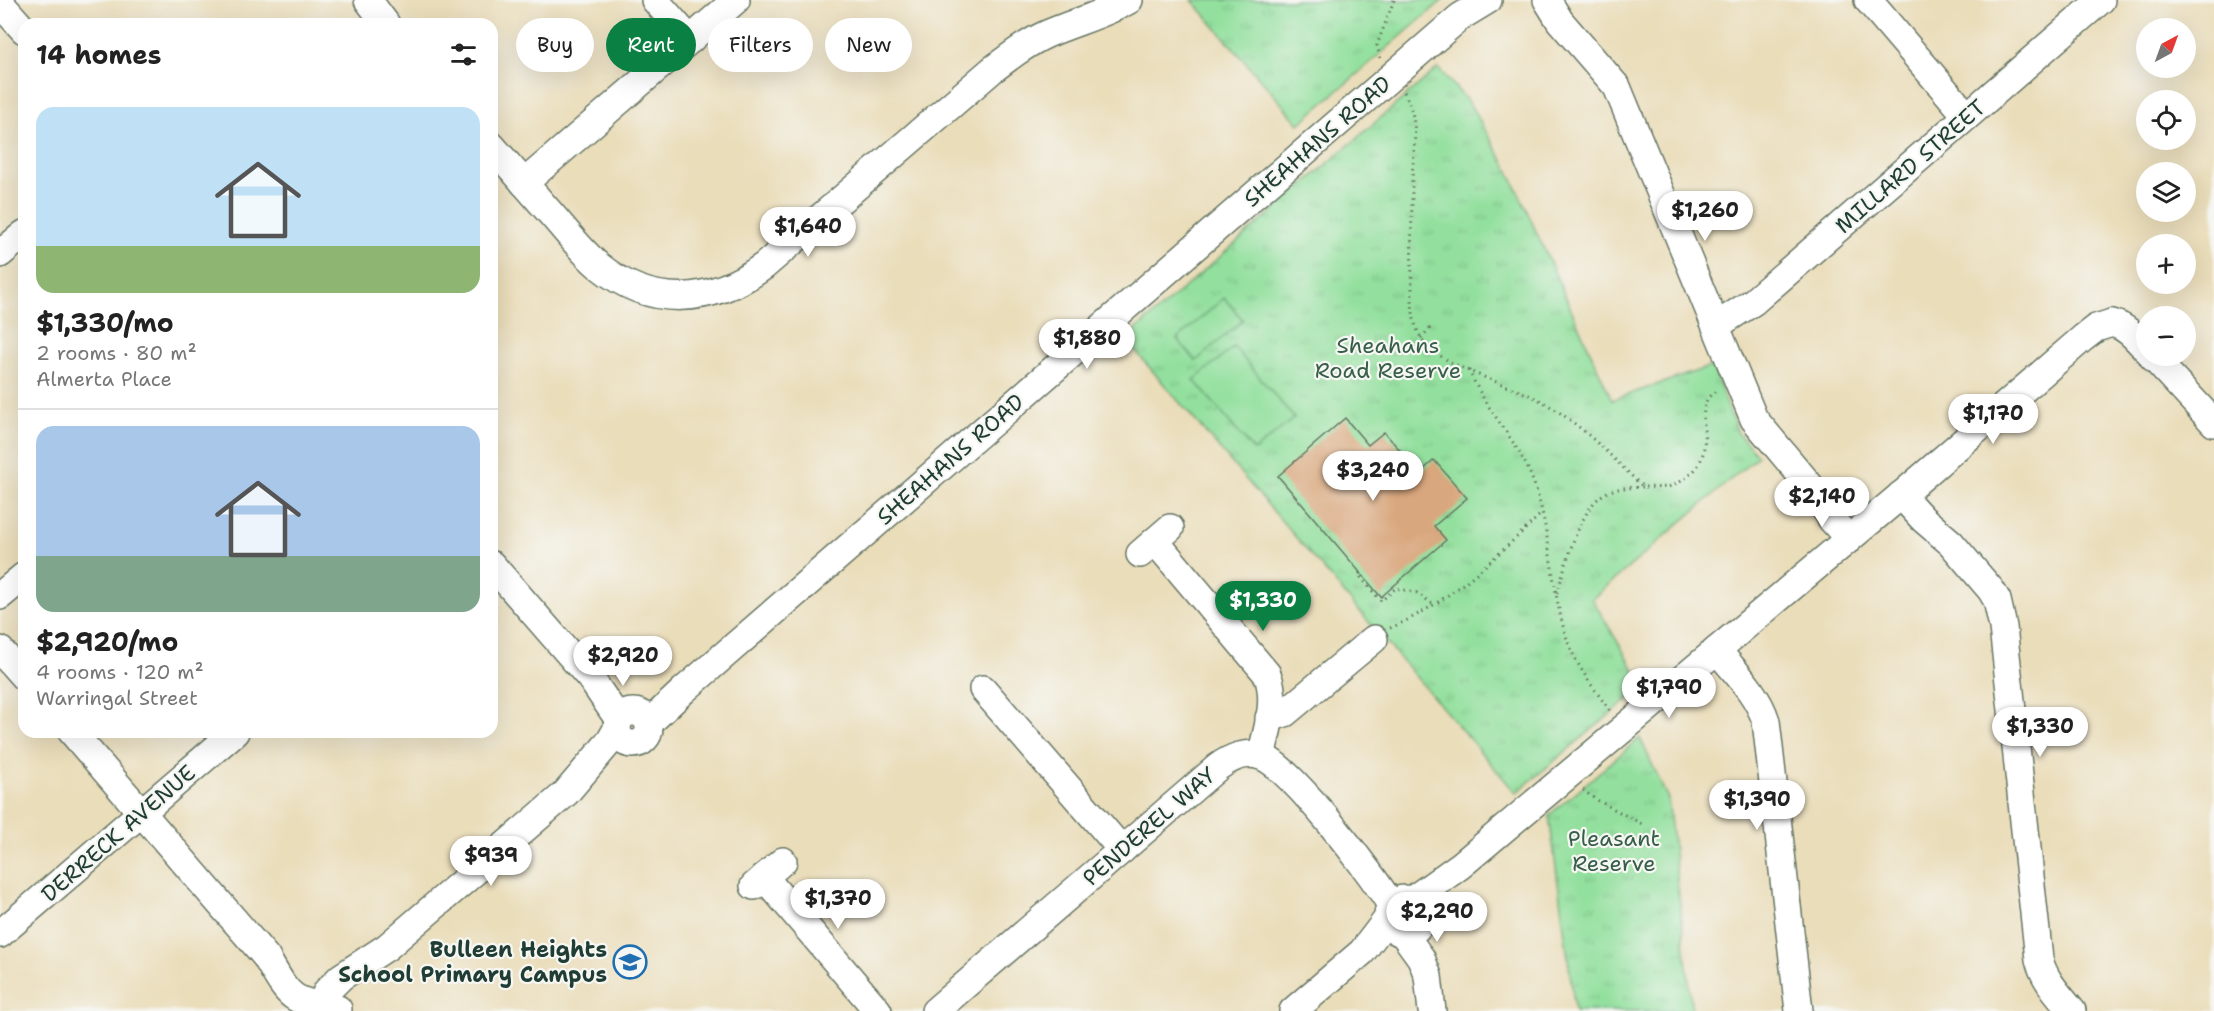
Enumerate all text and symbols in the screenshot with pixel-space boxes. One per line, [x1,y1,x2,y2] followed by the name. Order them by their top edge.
[516,18,594,72] chip: Buy
[606,18,696,72] chip: Rent
[708,18,813,72] chip: Filters
[825,18,912,72] chip: New
[2136,18,2196,78] north arrow
[2136,18,2196,366] map controls
[36,37,162,72] text: 14 homes
[447,38,480,71] icon: filters
[1238,69,1397,213] street label: SHEAHANS ROAD
[2136,90,2196,150] button: locate
[1829,93,1992,240] street label: MILLARD STREET
[204,146,312,254] icon: home
[2136,162,2196,222] button: layers
[1656,191,1754,242] pin: $1,260
[1671,197,1739,223] text: $1,260
[759,207,857,258] pin: $1,640
[774,213,842,239] text: $1,640
[2136,234,2196,294] button: +
[36,305,174,340] text: $1,330/mo
[2136,306,2196,366] button: −
[1038,319,1136,370] pin: $1,880
[1053,325,1121,351] text: $1,880
[1315,331,1461,385] park label: Sheahans Road Reserve
[36,340,197,366] text: 2 rooms · 80 m²
[36,366,172,392] text: Almerta Place
[871,387,1030,531] street label: SHEAHANS ROAD
[1944,394,2042,445] pin: $1,170
[1962,400,2024,426] text: $1,170
[1324,451,1422,502] pin: $3,240
[1336,457,1410,483] text: $3,240
[204,465,312,573] icon: home
[1773,477,1871,528] pin: $2,140
[1788,483,1856,509] text: $2,140
[1214,581,1312,632] pin: $1,330
[1229,587,1297,613] text: $1,330
[36,624,178,659] text: $2,920/mo
[574,636,672,687] pin: $2,920
[587,642,659,668] text: $2,920
[36,659,204,685] text: 4 rooms · 120 m²
[1620,668,1718,719] pin: $1,790
[1636,674,1702,700] text: $1,790
[36,685,198,711] text: Warringal Street
[1991,707,2089,758] pin: $1,330
[2006,713,2074,739] text: $1,330
[35,758,202,908] street label: DERRECK AVENUE
[1077,760,1222,892] street label: PENDEREL WAY
[1708,780,1806,831] pin: $1,390
[1723,786,1791,812] text: $1,390
[1568,824,1660,878] park label: Pleasant Reserve
[455,836,527,887] pin: $939
[464,842,518,868] text: $939
[789,879,887,930] pin: $1,370
[804,885,872,911] text: $1,370
[1388,892,1486,943] pin: $2,290
[1400,898,1474,924] text: $2,290
[338,935,607,989] place label: Bulleen Heights School Primary Campus
[612,944,648,980] school or university icon: Bulleen Heights School Primary Campus

